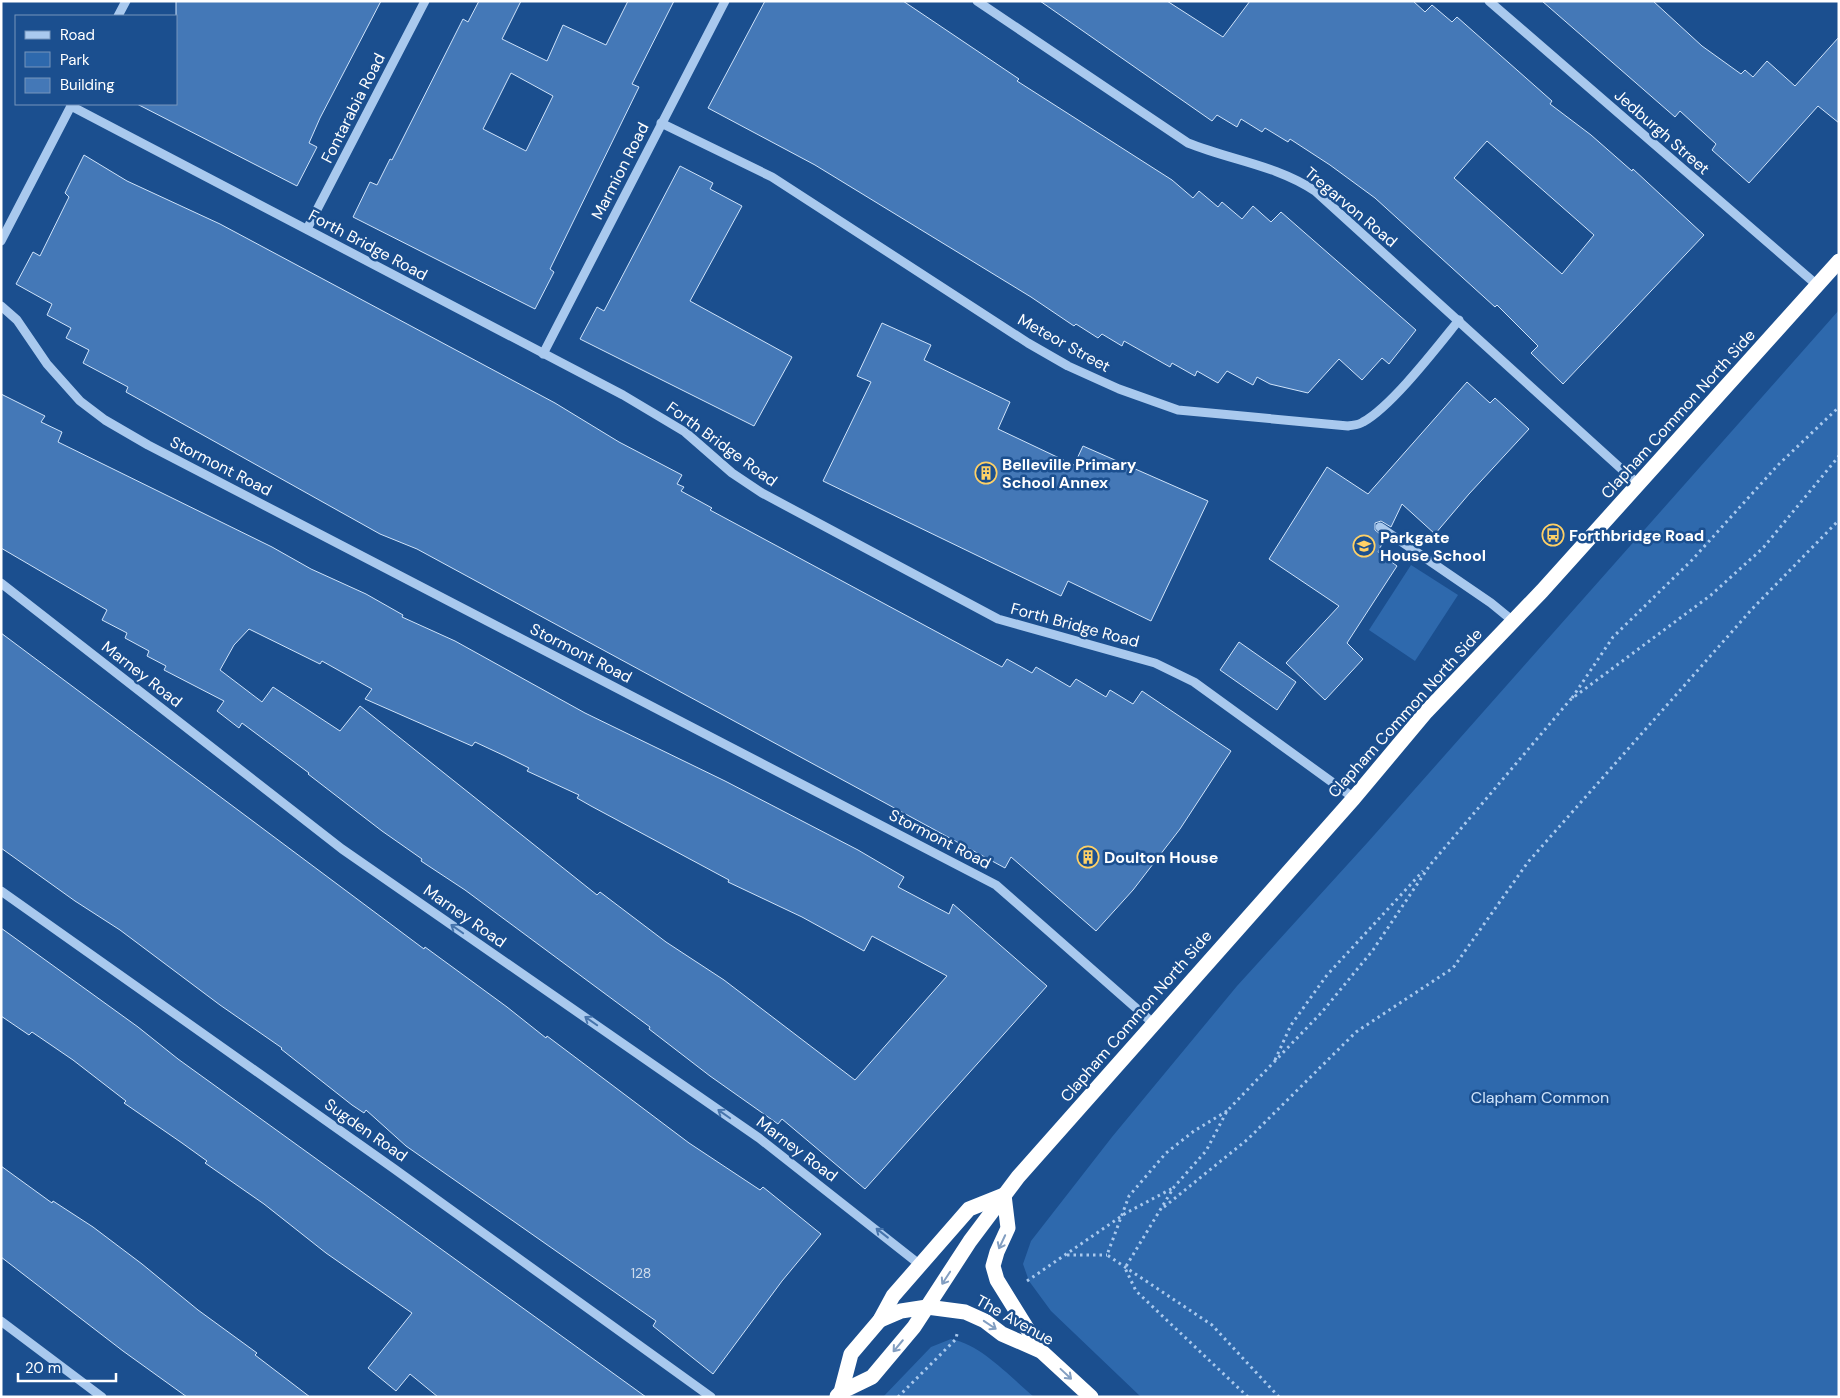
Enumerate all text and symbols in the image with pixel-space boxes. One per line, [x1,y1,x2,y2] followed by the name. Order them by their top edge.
[15,15,178,105] legend
[60,25,95,45] text: Road
[60,50,90,70] text: Park
[316,50,390,166] street label: Fontarabia Road
[60,75,115,95] text: Building
[1610,85,1714,179] street label: Jedburgh Street
[587,119,653,223] street label: Marmion Road
[1300,162,1402,252] street label: Tregarvon Road
[305,205,431,285] street label: Forth Bridge Road
[1014,309,1114,377] street label: Meteor Street
[1596,325,1760,503] street label: Clapham Common North Side
[662,397,782,491] street label: Forth Bridge Road
[167,431,275,501] street label: Stormont Road
[1002,454,1137,493] place label: Belleville Primary School Annex
[974,461,998,485] building icon: Belleville Primary School Annex
[1541,523,1565,547] bus stop icon: Forthbridge Road
[1569,525,1704,546] place label: Forthbridge Road
[1380,527,1486,566] place label: Parkgate House School
[1352,534,1376,558] school or university icon: Parkgate House School
[1009,598,1141,652] street label: Forth Bridge Road
[527,618,635,688] street label: Stormont Road
[1323,624,1487,802] street label: Clapham Common North Side
[98,636,186,712] street label: Marney Road
[886,804,994,874] street label: Stormont Road
[1076,845,1100,869] building icon: Doulton House
[1104,847,1219,868] place label: Doulton House
[419,880,511,952] street label: Marney Road
[450,924,464,934] one-way arrow
[1056,926,1216,1106] street label: Clapham Common North Side
[584,1016,598,1026] one-way arrow
[1471,1087,1609,1108] park label: Clapham Common
[320,1094,412,1166] street label: Sugden Road
[717,1109,731,1119] one-way arrow
[752,1112,842,1186] street label: Marney Road
[875,1228,889,1238] one-way arrow
[997,1234,1007,1249] one-way arrow
[631,1264,651,1282] house number: 128
[941,1270,951,1284] one-way arrow
[972,1290,1058,1350] street label: The Avenue
[983,1320,997,1330] one-way arrow
[892,1339,903,1352] one-way arrow
[18,1350,115,1382] scale bar
[25,1358,61,1378] text: 20 m
[1060,1368,1073,1380] one-way arrow

